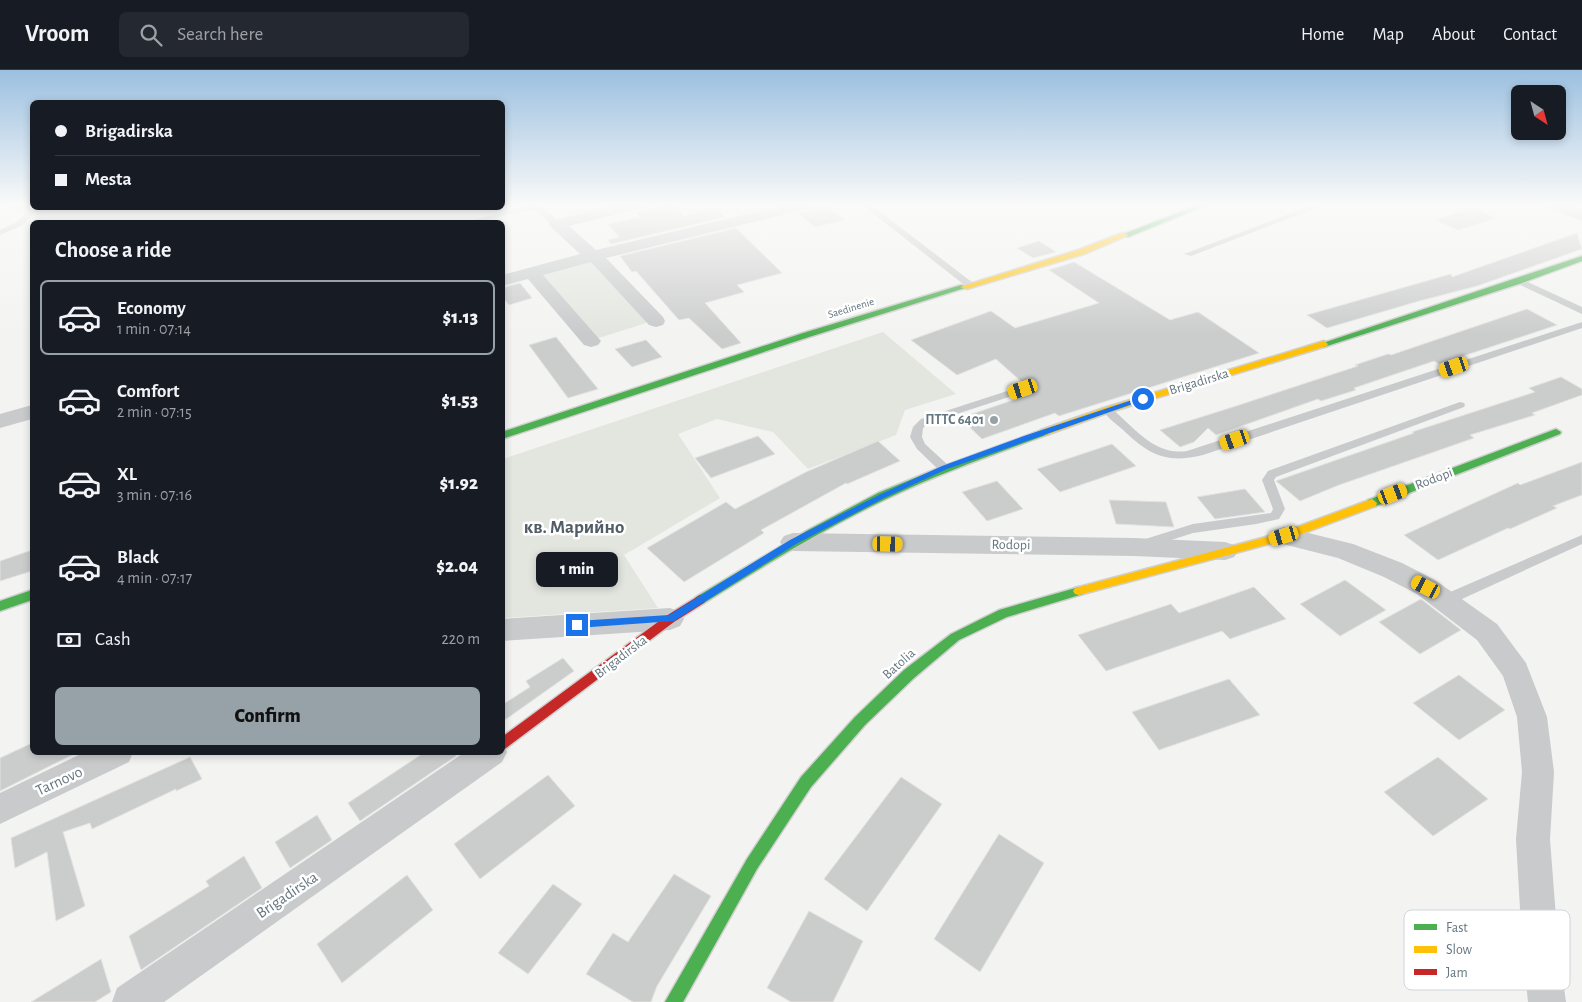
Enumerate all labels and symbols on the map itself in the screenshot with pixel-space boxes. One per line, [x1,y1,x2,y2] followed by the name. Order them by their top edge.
[1511,85,1566,140] north arrow
[827,296,875,320] street label: Saedinenie
[1437,355,1470,379] car
[1168,366,1231,398] street label: Brigadirska
[1006,377,1039,401] car
[1132,388,1154,410] route start
[925,413,984,427] place label: ПТТС 6401
[988,414,1000,426] marker: ПТТС 6401
[1218,428,1251,452] car
[1413,466,1455,492] street label: Rodopi
[1376,482,1409,506] car
[524,518,624,537] district label: кв. Марийно
[1267,525,1300,547] car
[872,536,903,552] car
[991,538,1031,552] street label: Rodopi
[536,552,618,588] callout: 1 min
[1409,574,1442,600] car
[566,614,588,636] route end
[592,633,650,681] street label: Brigadirska
[880,646,918,682] street label: Batolia
[33,763,85,799] street label: Tarnovo
[253,869,321,921] street label: Brigadirska
[1404,910,1570,990] legend
[1446,921,1468,935] text: Fast
[1446,943,1473,957] text: Slow
[1446,966,1468,980] text: Jam

